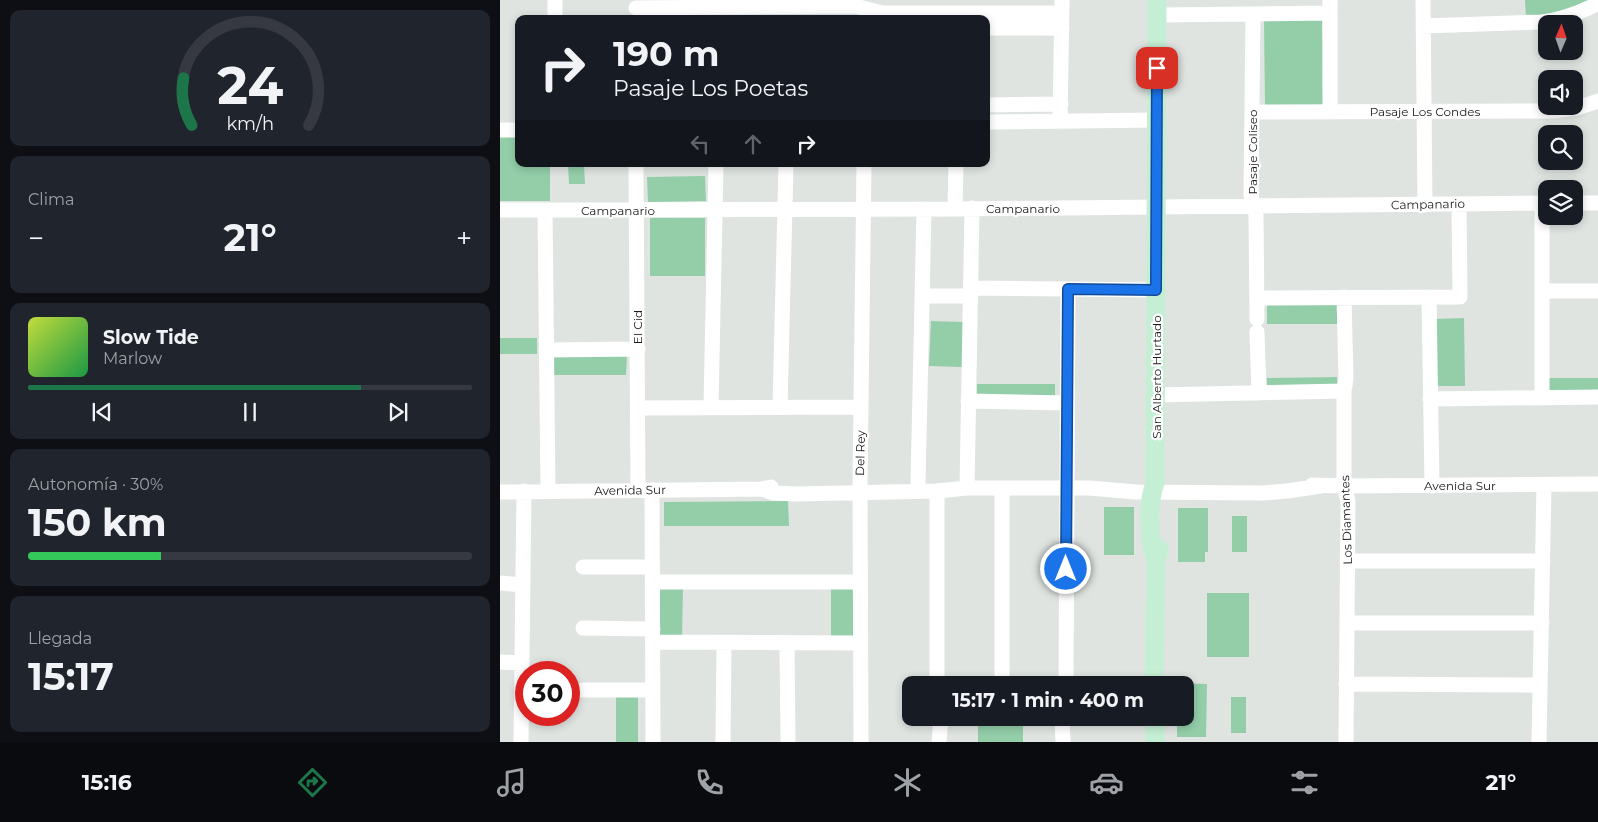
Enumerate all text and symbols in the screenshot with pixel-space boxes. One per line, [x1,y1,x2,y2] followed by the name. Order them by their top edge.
[1538,15,1582,60] north arrow
[1538,15,1583,225] map controls
[613,32,719,75] text: 190 m
[530,35,595,100] icon: right
[1136,47,1178,89] pin
[217,54,283,117] text: 24
[1143,54,1171,82] icon: arrive
[1538,70,1583,115] button: sound
[613,75,808,102] text: Pasaje Los Poetas
[1370,104,1481,119] street label: Pasaje Los Condes
[1245,110,1260,194] street label: Pasaje Coliseo
[226,113,274,134] text: km/h
[1538,125,1583,170] button: search
[686,130,714,158] icon: left
[739,130,767,158] icon: ahead
[792,130,820,158] icon: right
[1538,180,1583,225] button: layers
[28,190,74,209] text: Clima
[1391,196,1465,212] street label: Campanario
[986,201,1060,216] street label: Campanario
[581,203,655,218] street label: Campanario
[223,214,277,261] text: 21°
[28,221,44,255] text: −
[456,221,472,255] text: +
[630,310,645,344] street label: El Cid
[1149,315,1164,439] street label: San Alberto Hurtado
[103,326,199,349] text: Slow Tide
[103,349,162,368] text: Marlow
[88,398,116,426] icon: previous
[236,398,264,426] icon: pause
[384,398,412,426] icon: next
[852,429,868,476] street label: Del Rey
[28,475,163,494] text: Autonomía · 30%
[1337,475,1355,565] street label: Los Diamantes
[1424,478,1496,493] street label: Avenida Sur
[594,482,666,498] street label: Avenida Sur
[28,499,167,546] text: 150 km
[1039,542,1091,594] position arrow
[28,629,92,648] text: Llegada
[28,653,114,700] text: 15:17
[515,661,580,726] speed limit sign: 30
[952,689,1144,712] text: 15:17 · 1 min · 400 m
[295,765,330,800] icon: directions
[494,765,529,800] icon: music
[692,765,727,800] icon: phone
[890,765,925,800] icon: climate
[1089,765,1124,800] icon: car
[1287,765,1322,800] icon: filters
[82,769,132,796] text: 15:16
[1485,769,1516,796] text: 21°

